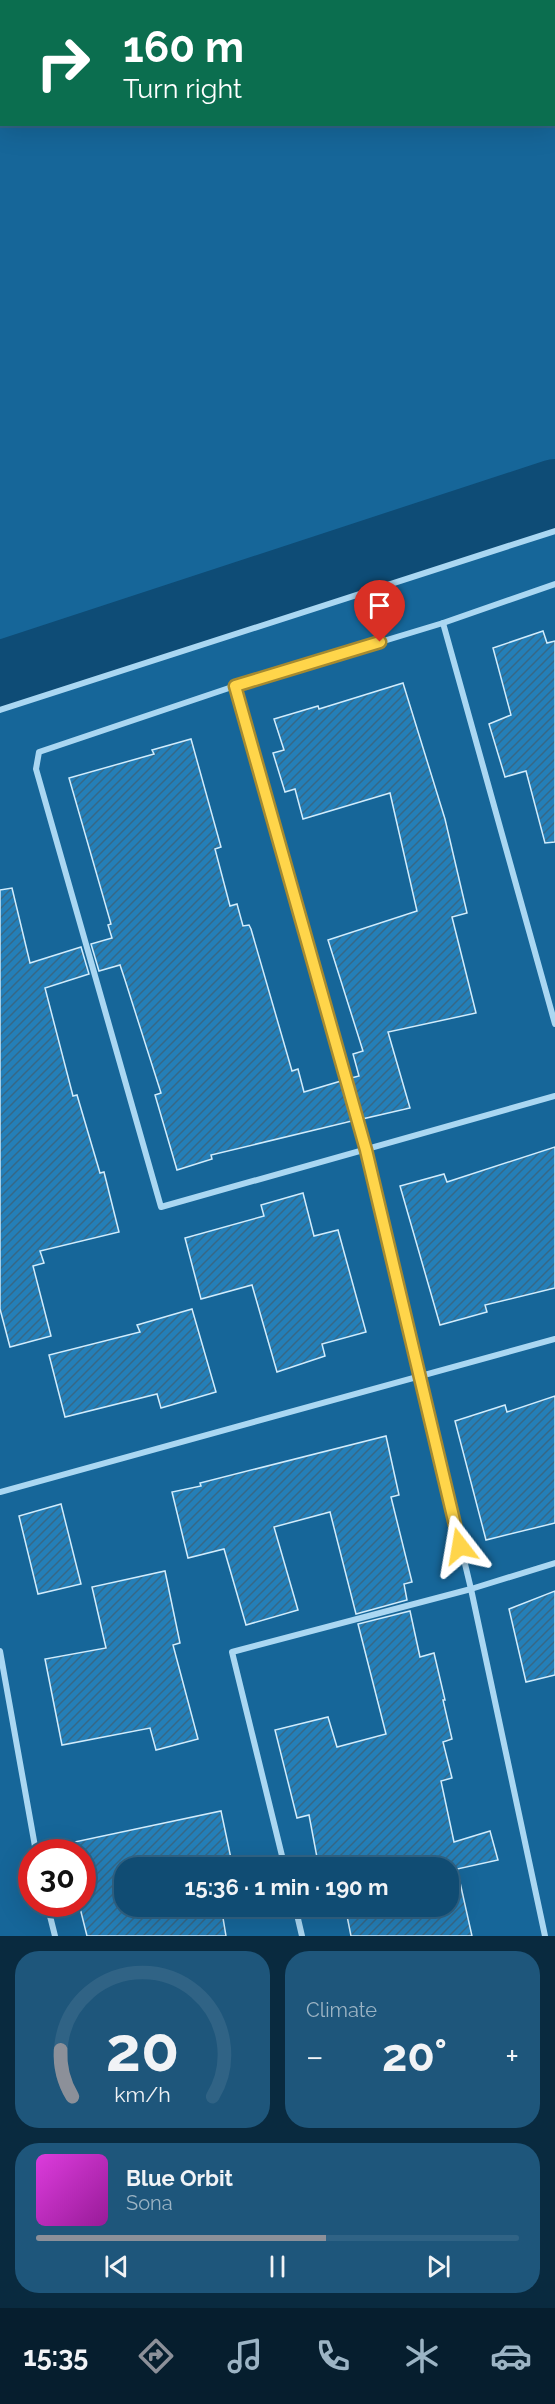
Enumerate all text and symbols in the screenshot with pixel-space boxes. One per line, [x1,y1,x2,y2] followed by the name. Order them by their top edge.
[123,23,244,72] text: 160 m
[24,24,102,102] icon: right
[123,73,242,104] text: Turn right
[354,580,405,642] pin
[363,589,396,622] icon: arrive
[428,1514,492,1578] position arrow
[18,1839,96,1917] speed limit sign: 30
[185,1874,388,1900] text: 15:36 · 1 min · 190 m
[306,1998,377,2022] text: Climate
[106,2012,179,2086] text: 20
[382,2029,447,2082] text: 20°
[306,2037,324,2076] text: −
[505,2037,519,2076] text: +
[114,2082,171,2107] text: km/h
[126,2165,233,2191] text: Blue Orbit
[126,2191,173,2215] text: Sona
[100,2250,133,2283] icon: previous
[261,2250,294,2283] icon: pause
[422,2250,455,2283] icon: next
[135,2335,177,2377] icon: directions
[224,2335,266,2377] icon: music
[312,2335,354,2377] icon: phone
[401,2335,443,2377] icon: climate
[490,2335,532,2377] icon: car
[23,2341,88,2372] text: 15:35

